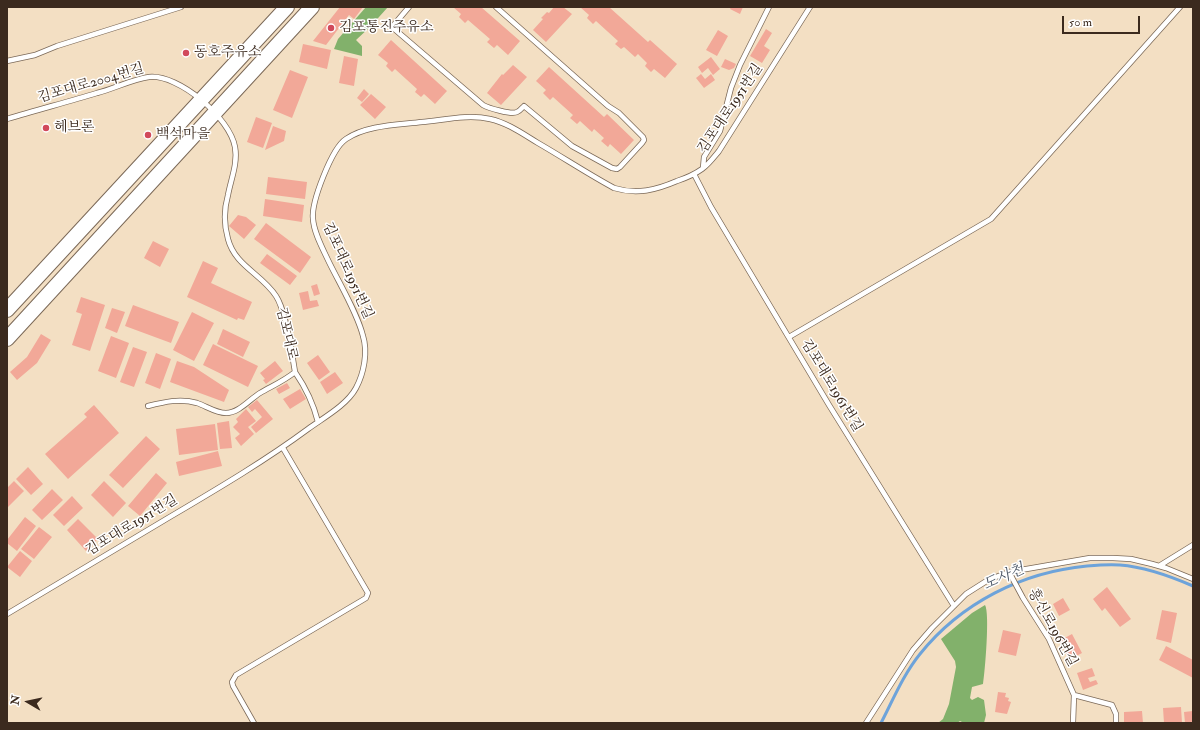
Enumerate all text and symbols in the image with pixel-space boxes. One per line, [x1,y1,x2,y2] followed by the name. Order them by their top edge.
[1064,8,1142,34] scale bar
[1069,15,1092,30] text: 50 m
[339,20,434,36] place label: 김포통진주유소
[326,23,336,33] marker: 김포통진주유소
[194,45,262,61] place label: 동호주유소
[181,48,191,58] marker: 동호주유소
[36,61,146,107] street label: 김포대로2004번길
[695,61,767,157] street label: 김포대로1951번길
[54,120,95,136] place label: 헤브론
[41,123,51,133] marker: 헤브론
[156,127,210,143] place label: 백석마을
[143,130,153,140] marker: 백석마을
[318,220,376,322] street label: 김포대로1951번길
[272,306,300,362] street label: 김포대로
[797,337,865,435] street label: 김포대로1961번길
[83,492,181,560] street label: 김포대로1951번길
[980,561,1028,595] water label: 도사천
[1024,586,1080,670] street label: 흥신로196번길
[8,682,48,722] north arrow
[8,694,23,706] text: N

